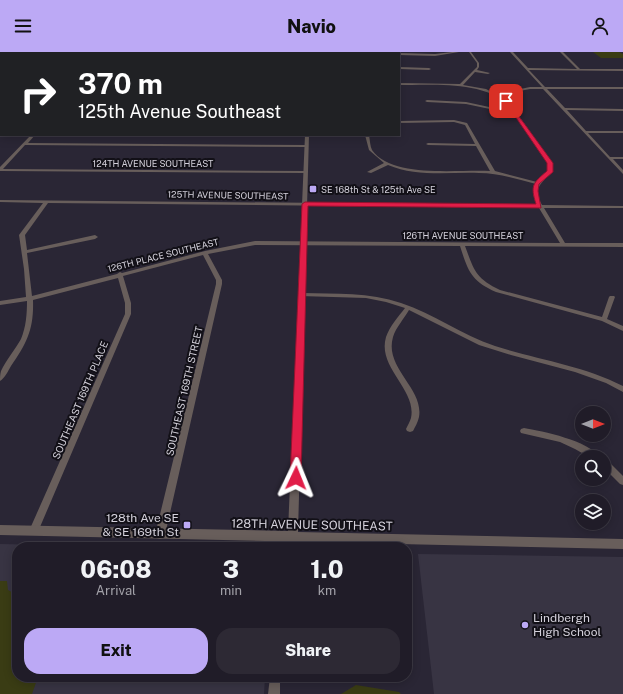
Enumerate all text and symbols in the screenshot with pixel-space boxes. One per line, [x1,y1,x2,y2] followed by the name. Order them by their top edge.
[12,15,34,37] icon: menu
[589,15,611,37] icon: person
[287,16,336,37] text: Navio
[78,67,163,100] text: 370 m
[12,68,64,120] icon: right
[489,84,523,118] pin
[495,90,517,112] icon: arrive
[78,101,281,122] text: 125th Avenue Southeast
[93,158,214,169] street label: 124TH AVENUE SOUTHEAST
[308,184,318,194] marker: SE 168th St & 125th Ave SE
[321,184,436,195] place label: SE 168th St & 125th Ave SE
[167,188,289,202] street label: 125TH AVENUE SOUTHEAST
[403,230,524,241] street label: 126TH AVENUE SOUTHEAST
[106,236,220,274] street label: 126TH PLACE SOUTHEAST
[163,325,205,457] street label: SOUTHEAST 169TH STREET
[50,339,110,461] street label: SOUTHEAST 169TH PLACE
[575,406,611,442] north arrow
[575,406,611,530] map controls
[575,450,611,486] button: search
[275,457,317,499] position arrow
[575,494,611,530] button: layers
[102,511,179,539] place label: 128th Ave SE & SE 169th St
[231,517,393,533] street label: 128TH AVENUE SOUTHEAST
[182,520,192,530] marker: 128th Ave SE & SE 169th St
[80,555,152,583] text: 06:08
[223,555,239,583] text: 3
[310,555,344,583] text: 1.0
[96,583,136,598] text: Arrival
[220,583,242,598] text: min
[318,583,336,598] text: km
[533,611,601,639] place label: Lindbergh High School
[520,620,530,630] marker: Lindbergh High School
[24,628,208,674] button: Exit
[216,628,400,674] button: Share

